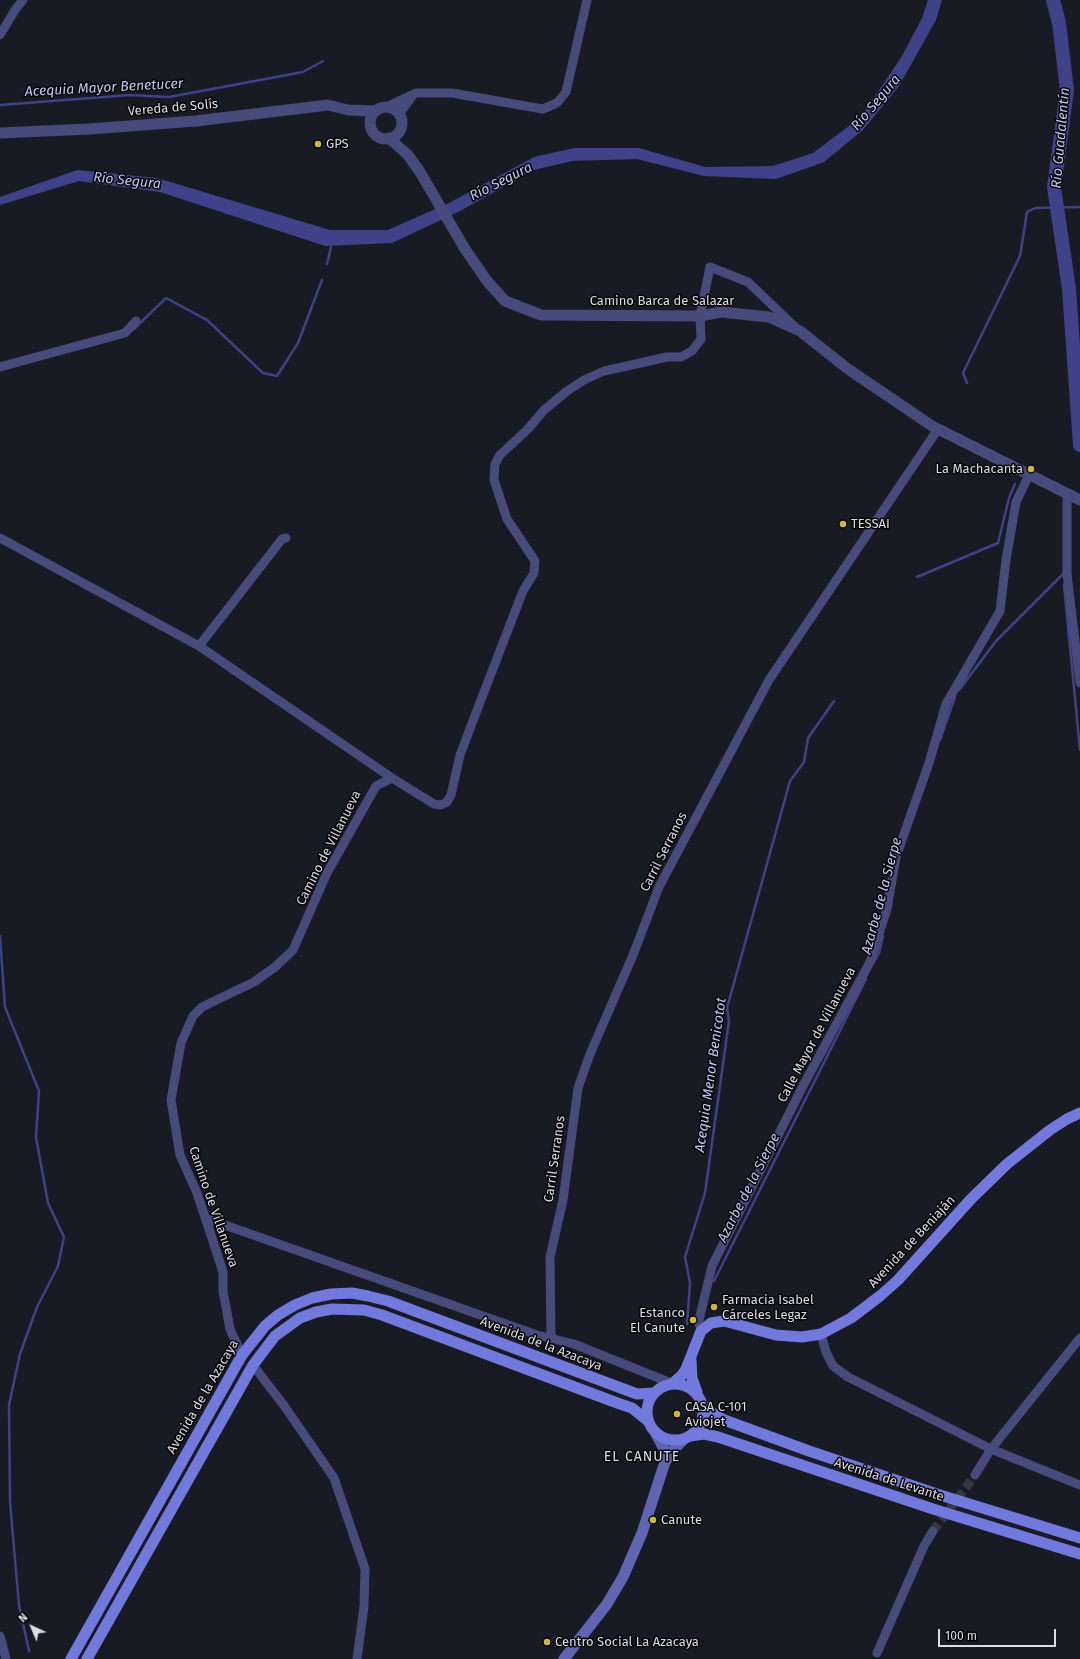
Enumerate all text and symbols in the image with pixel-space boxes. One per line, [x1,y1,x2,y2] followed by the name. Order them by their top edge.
[848,72,904,134] water label: Río Segura
[24,75,184,101] water label: Acequia Mayor Benetucer
[1048,87,1074,189] water label: Río Guadalentín
[127,96,219,120] street label: Vereda de Solís
[326,136,349,152] place label: GPS
[313,139,323,149] marker: GPS
[467,159,535,205] water label: Río Segura
[92,169,162,193] water label: Río Segura
[590,293,734,309] street label: Camino Barca de Salazar
[936,461,1023,477] place label: La Machacanta
[1026,464,1036,474] marker: La Machacanta
[851,516,890,532] place label: TESSAI
[838,519,848,529] marker: TESSAI
[293,788,365,908] street label: Camino de Villanueva
[637,810,691,894] street label: Carril Serranos
[858,836,906,956] water label: Azarbe de la Sierpe
[775,965,859,1105] street label: Calle Mayor de Villanueva
[692,997,730,1153] water label: Acequia Menor Benicotot
[541,1115,569,1203] street label: Carril Serranos
[714,1131,784,1245] water label: Azarbe de la Sierpe
[185,1144,241,1270] street label: Camino de Villanueva
[865,1193,959,1291] street label: Avenida de Beniaján
[722,1292,814,1323] place label: Farmacia Isabel Cárceles Legaz
[709,1302,719,1312] marker: Farmacia Isabel Cárceles Legaz
[630,1305,685,1336] place label: Estanco El Canute
[478,1314,604,1374] street label: Avenida de la Azacaya
[688,1315,698,1325] marker: Estanco El Canute
[164,1337,242,1457] street label: Avenida de la Azacaya
[685,1399,747,1430] place label: CASA C-101 Aviojet
[672,1409,682,1419] marker: CASA C-101 Aviojet
[604,1449,680,1465] district label: EL CANUTE
[832,1455,946,1505] street label: Avenida de Levante
[661,1512,702,1528] place label: Canute
[648,1515,658,1525] marker: Canute
[12,1607,52,1647] north arrow
[16,1611,30,1625] text: N
[940,1621,1058,1647] scale bar
[945,1629,977,1643] text: 100 m
[555,1634,699,1650] place label: Centro Social La Azacaya
[542,1637,552,1647] marker: Centro Social La Azacaya

